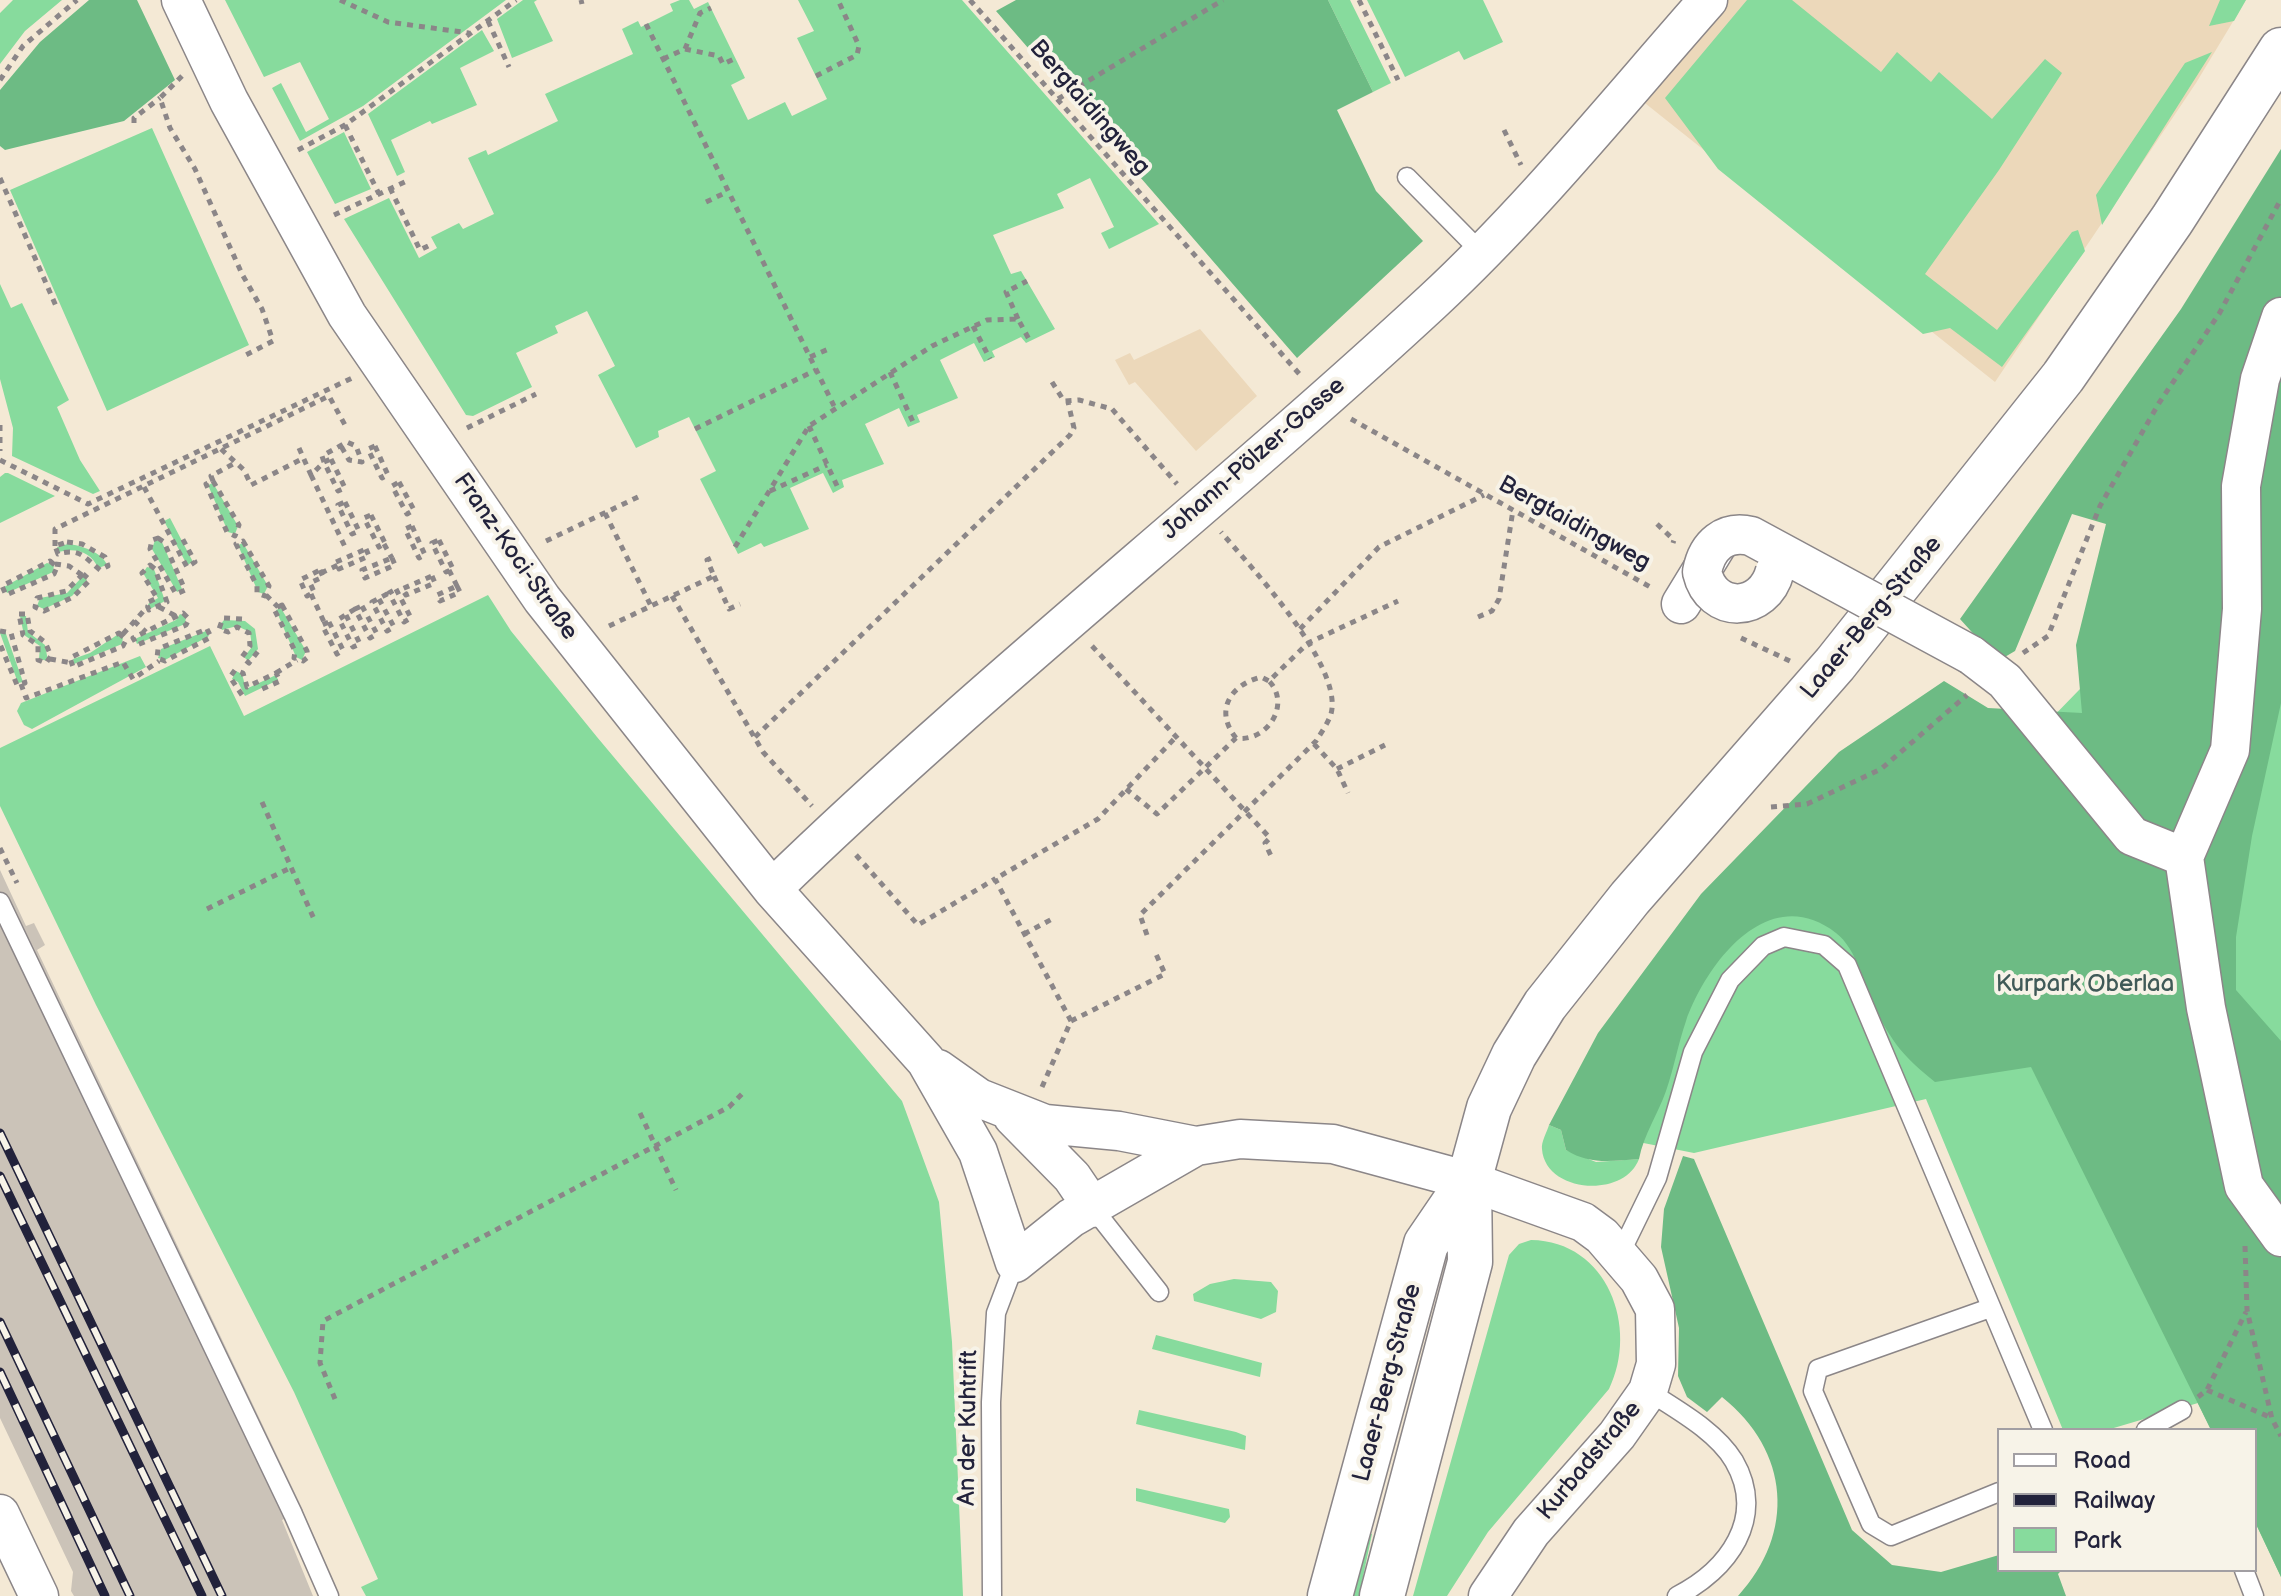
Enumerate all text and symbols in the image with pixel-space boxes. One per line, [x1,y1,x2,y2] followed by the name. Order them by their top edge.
[1023,35,1155,181] street label: Bergtaidingweg
[1157,372,1351,546] street label: Johann-Pölzer-Gasse
[447,468,583,646] street label: Franz-Koci-Straße
[1493,470,1655,578] street label: Bergtaidingweg
[1795,531,1949,705] street label: Laaer-Berg-Straße
[1996,971,2174,999] park label: Kurpark Oberlaa
[1348,1281,1428,1485] street label: Laaer-Berg-Straße
[953,1350,985,1506] street label: An der Kuhtrift
[1532,1396,1648,1526] street label: Kurbadstraße
[1997,1428,2257,1572] legend
[2073,1446,2131,1475] text: Road
[2073,1486,2155,1515] text: Railway
[2073,1526,2121,1555] text: Park

